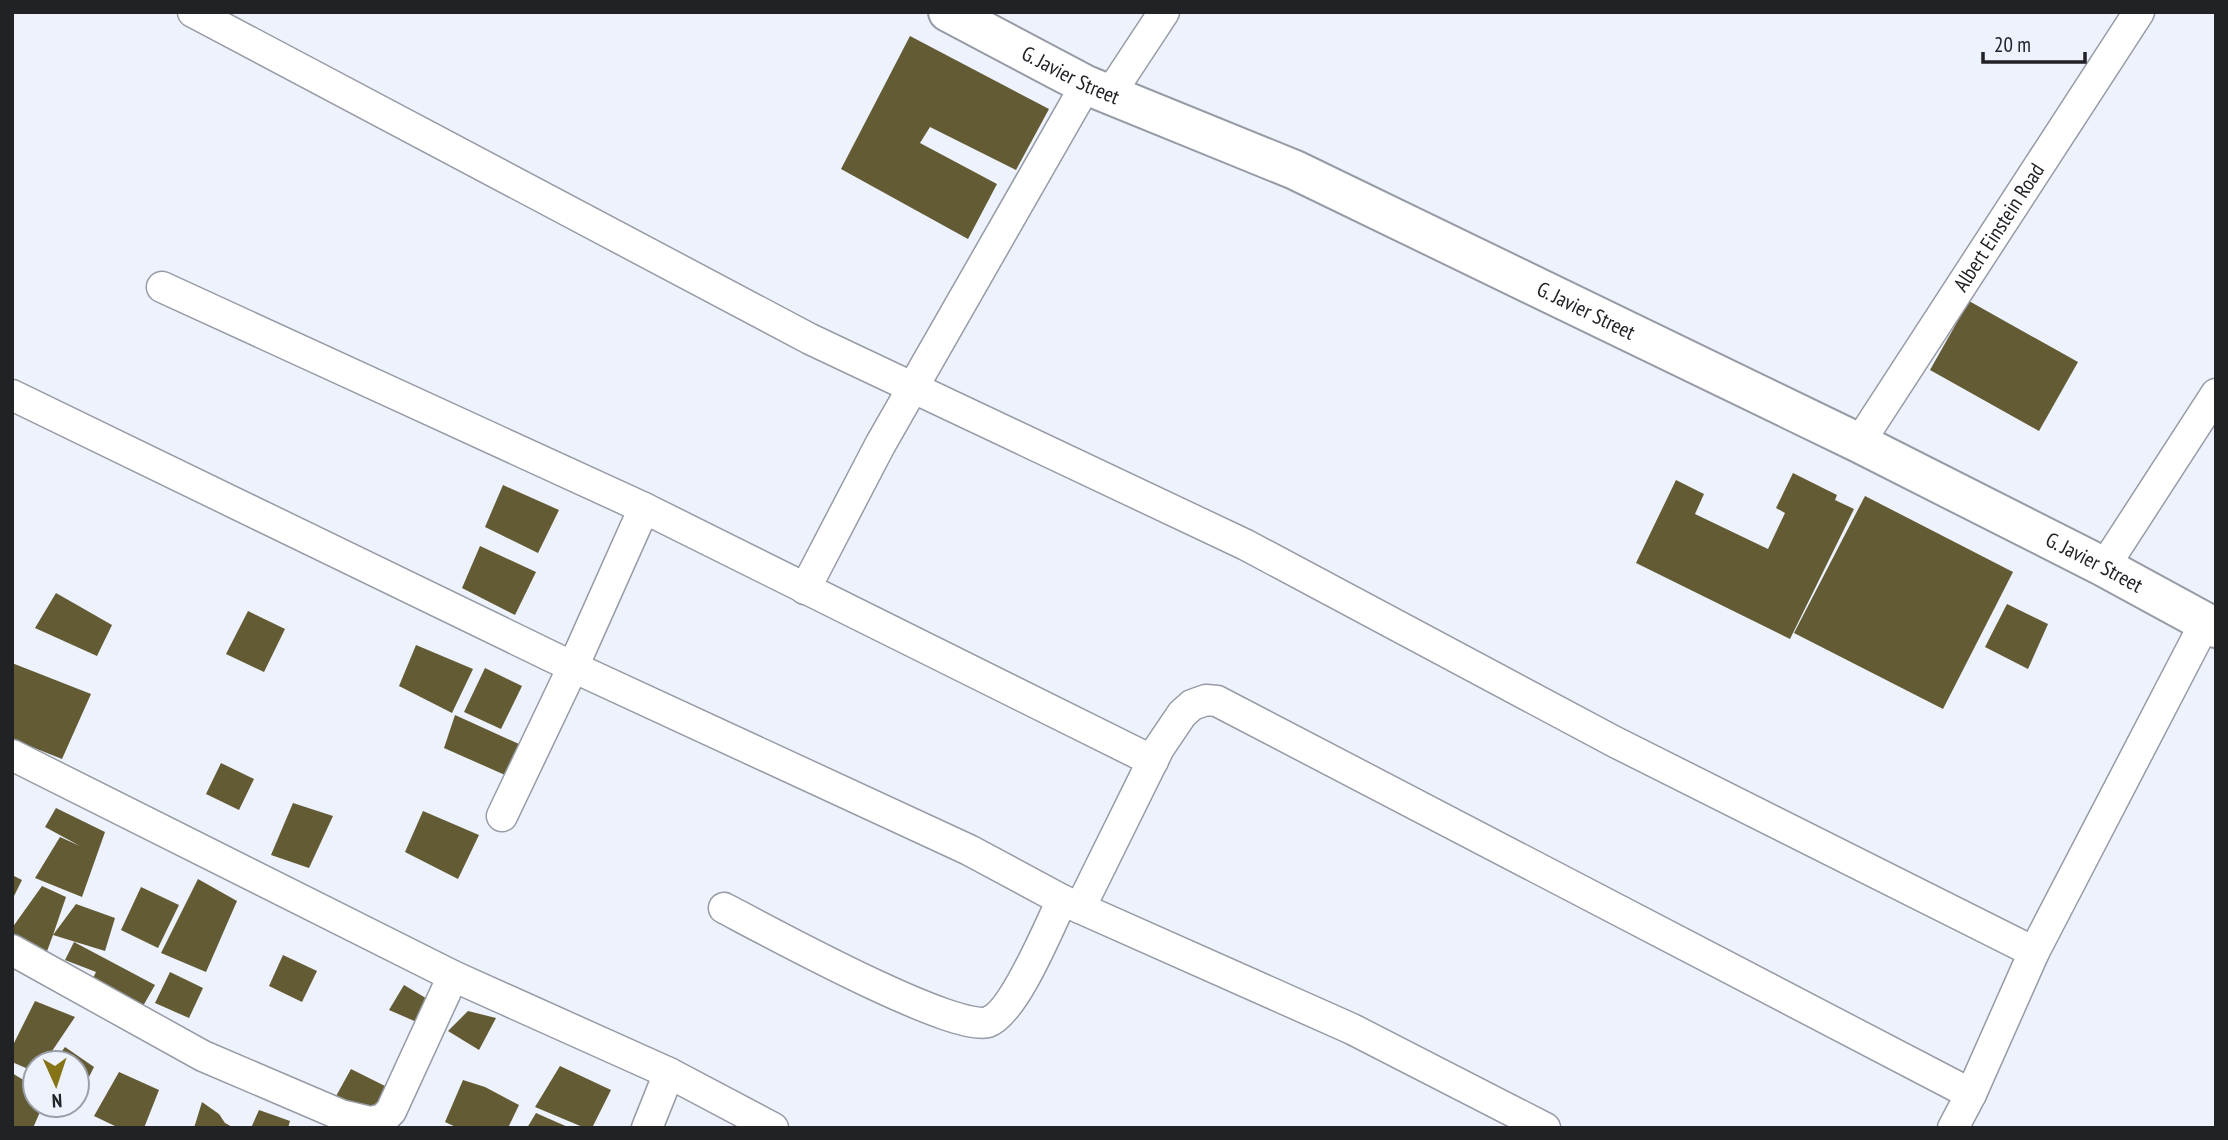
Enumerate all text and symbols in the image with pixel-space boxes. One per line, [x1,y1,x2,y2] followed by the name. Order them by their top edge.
[1983,21,2084,65] scale bar
[1994,31,2031,58] text: 20 m
[1017,39,1124,110] street label: G. Javier Street
[1947,158,2050,296] street label: Albert Einstein Road
[1533,275,1640,346] street label: G. Javier Street
[2041,526,2148,599] street label: G. Javier Street
[21,1049,91,1119] north arrow
[51,1089,63,1113] text: N

